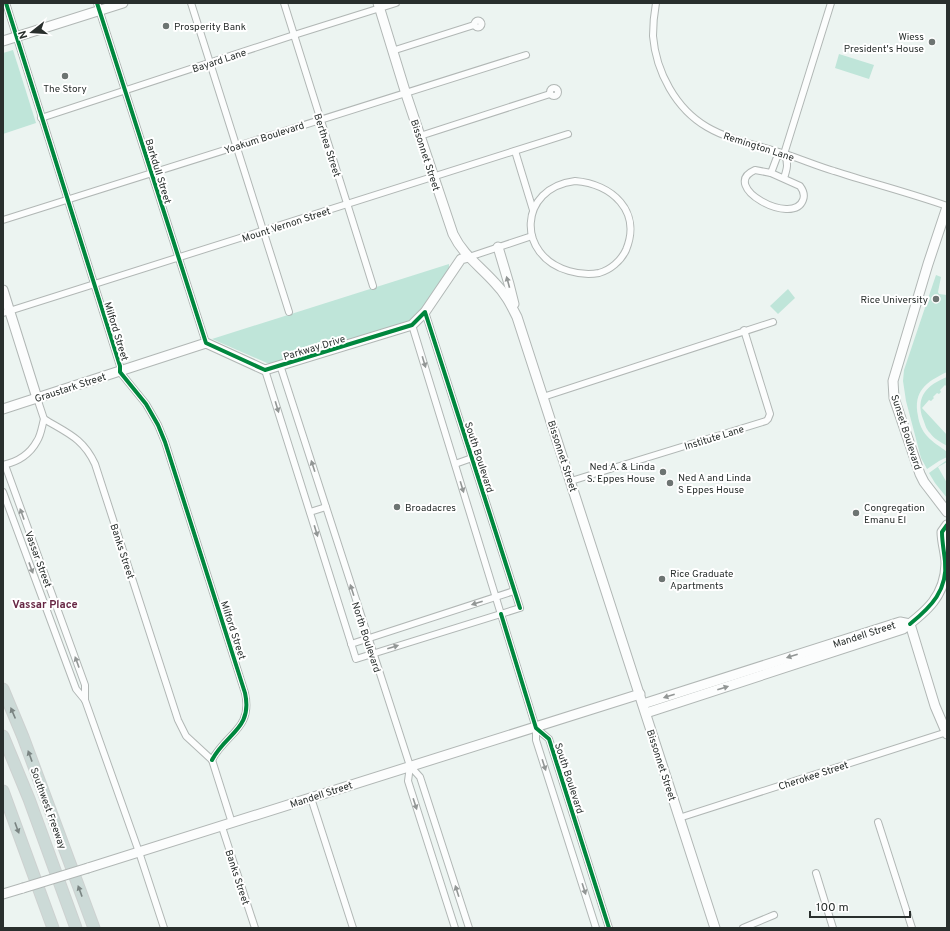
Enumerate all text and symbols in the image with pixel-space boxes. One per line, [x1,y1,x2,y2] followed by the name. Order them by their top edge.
[12,12,52,52] north arrow
[161,21,171,31] marker: Prosperity Bank
[174,21,246,34] place label: Prosperity Bank
[16,29,31,40] text: N
[844,31,924,56] place label: Wiess President's House
[927,37,937,47] marker: Wiess President's House
[191,47,248,76] street label: Bayard Lane
[60,71,70,81] marker: The Story
[43,83,87,96] place label: The Story
[310,112,343,179] street label: Berthea Street
[407,118,442,193] street label: Bissonnet Street
[223,119,306,157] street label: Yoakum Boulevard
[722,130,796,165] street label: Remington Lane
[142,137,174,206] street label: Barkdull Street
[241,205,333,246] street label: Mount Vernon Street
[505,276,511,288] one-way arrow
[860,294,928,307] place label: Rice University
[931,294,941,304] marker: Rice University
[100,300,131,363] street label: Milford Street
[282,333,347,364] street label: Parkway Drive
[421,357,427,369] one-way arrow
[33,371,108,406] street label: Graustark Street
[887,393,924,472] street label: Sunset Boulevard
[274,402,280,414] one-way arrow
[544,419,579,494] street label: Bissonnet Street
[461,420,496,495] street label: South Boulevard
[683,423,746,454] street label: Institute Lane
[310,460,316,472] one-way arrow
[587,461,655,486] place label: Ned A. & Linda S. Eppes House
[658,467,668,477] marker: Ned A. & Linda S. Eppes House
[678,472,751,497] place label: Ned A and Linda S Eppes House
[665,478,675,488] marker: Ned A and Linda S Eppes House
[459,481,465,493] one-way arrow
[392,502,402,512] marker: Broadacres
[405,502,456,515] place label: Broadacres
[864,502,925,527] place label: Congregation Emanu El
[19,508,25,520] one-way arrow
[851,508,861,518] marker: Congregation Emanu El
[107,522,137,581] street label: Banks Street
[313,526,319,538] one-way arrow
[21,529,54,590] street label: Vassar Street
[28,562,34,574] one-way arrow
[670,568,733,593] place label: Rice Graduate Apartments
[657,574,667,584] marker: Rice Graduate Apartments
[349,584,355,596] one-way arrow
[12,598,78,612] district label: Vassar Place
[217,599,248,662] street label: Milford Street
[348,601,383,674] street label: North Boulevard
[471,601,483,607] one-way arrow
[832,619,898,652] street label: Mandell Street
[388,644,400,650] one-way arrow
[786,653,798,659] one-way arrow
[74,656,80,668] one-way arrow
[717,685,729,691] one-way arrow
[662,693,674,699] one-way arrow
[10,708,16,719] one-way arrow
[643,728,678,803] street label: Bissonnet Street
[551,741,586,816] street label: South Boulevard
[27,750,33,762] one-way arrow
[777,759,850,794] street label: Cherokee Street
[541,760,547,772] one-way arrow
[27,766,68,851] street label: Southwest Freeway
[289,779,355,812] street label: Mandell Street
[412,798,418,810] one-way arrow
[14,822,20,834] one-way arrow
[222,848,252,907] street label: Banks Street
[581,884,587,896] one-way arrow
[77,885,83,897] one-way arrow
[454,885,460,897] one-way arrow
[810,893,910,919] scale bar
[816,900,849,916] text: 100 m

